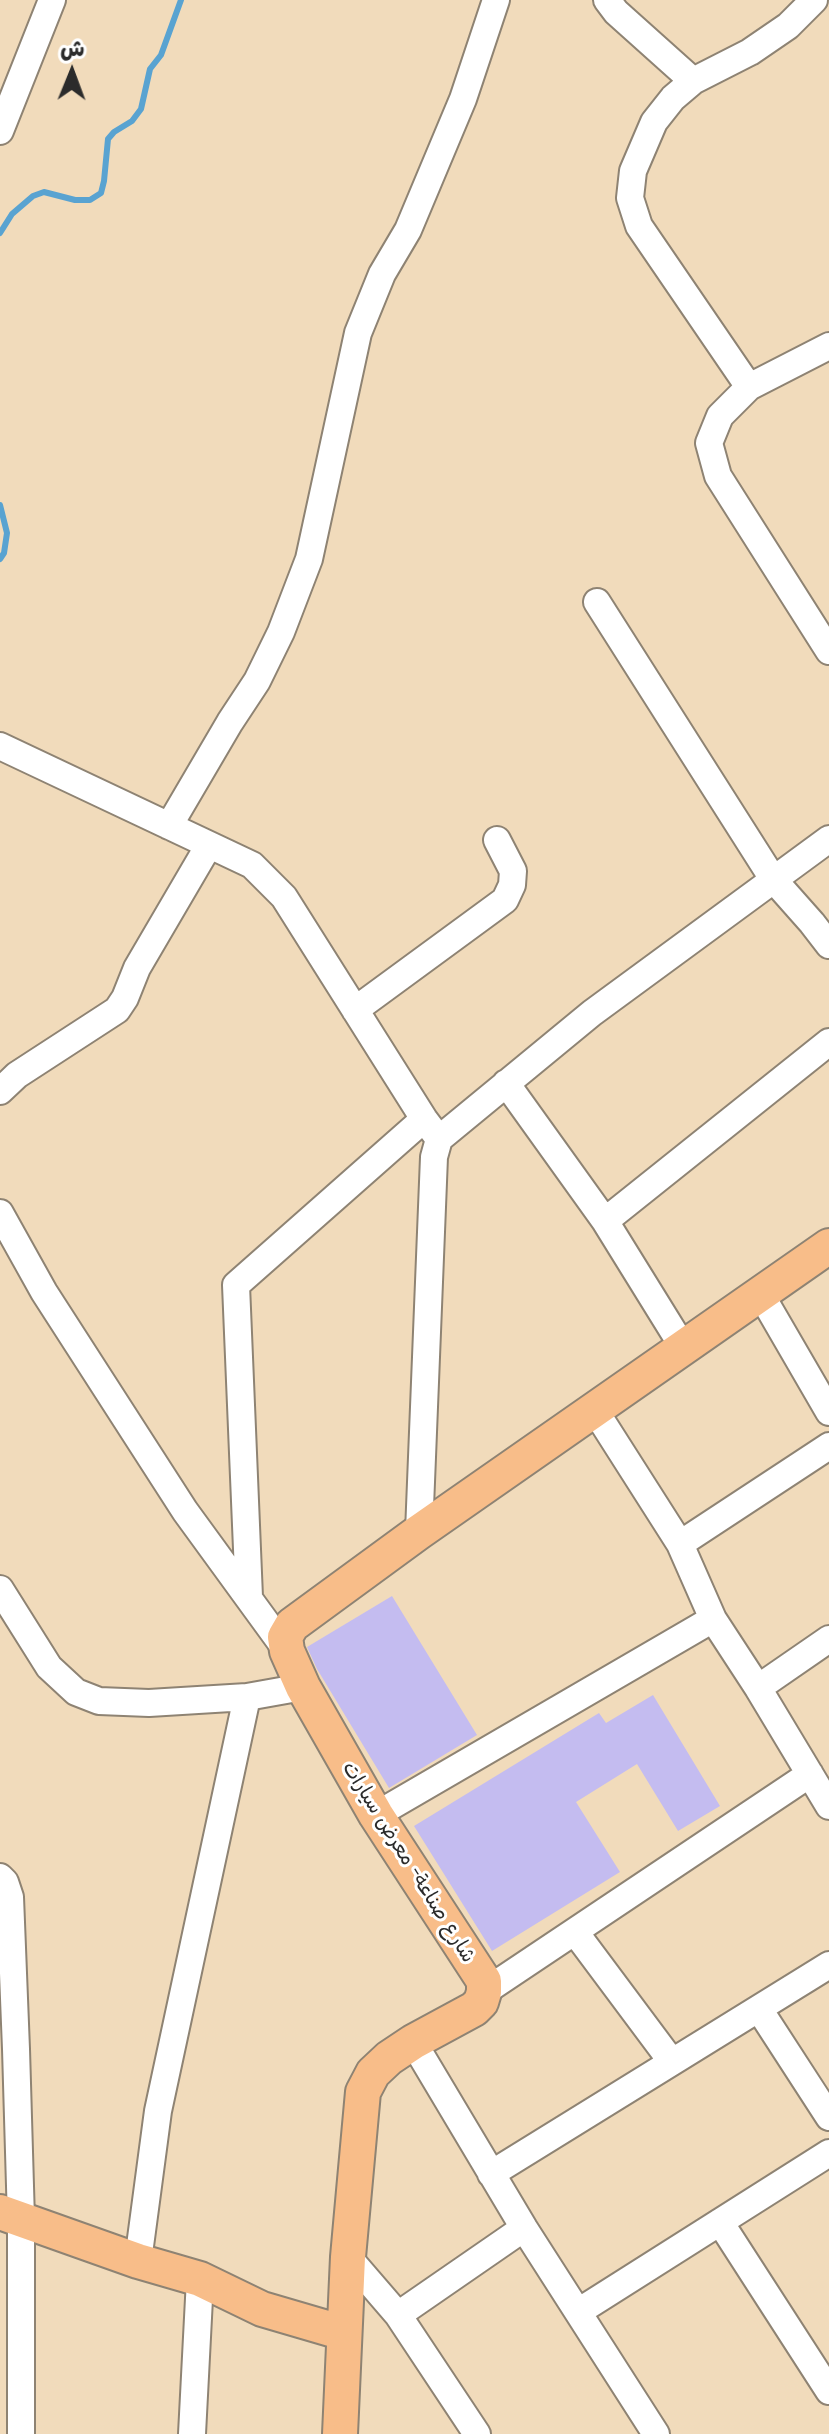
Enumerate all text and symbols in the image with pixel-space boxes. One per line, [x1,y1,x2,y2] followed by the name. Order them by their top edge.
[32,32,112,112] north arrow
[60,33,85,62] text: ش
[337,1757,481,1967] street label: شارع صناعة- معرض سيارات

